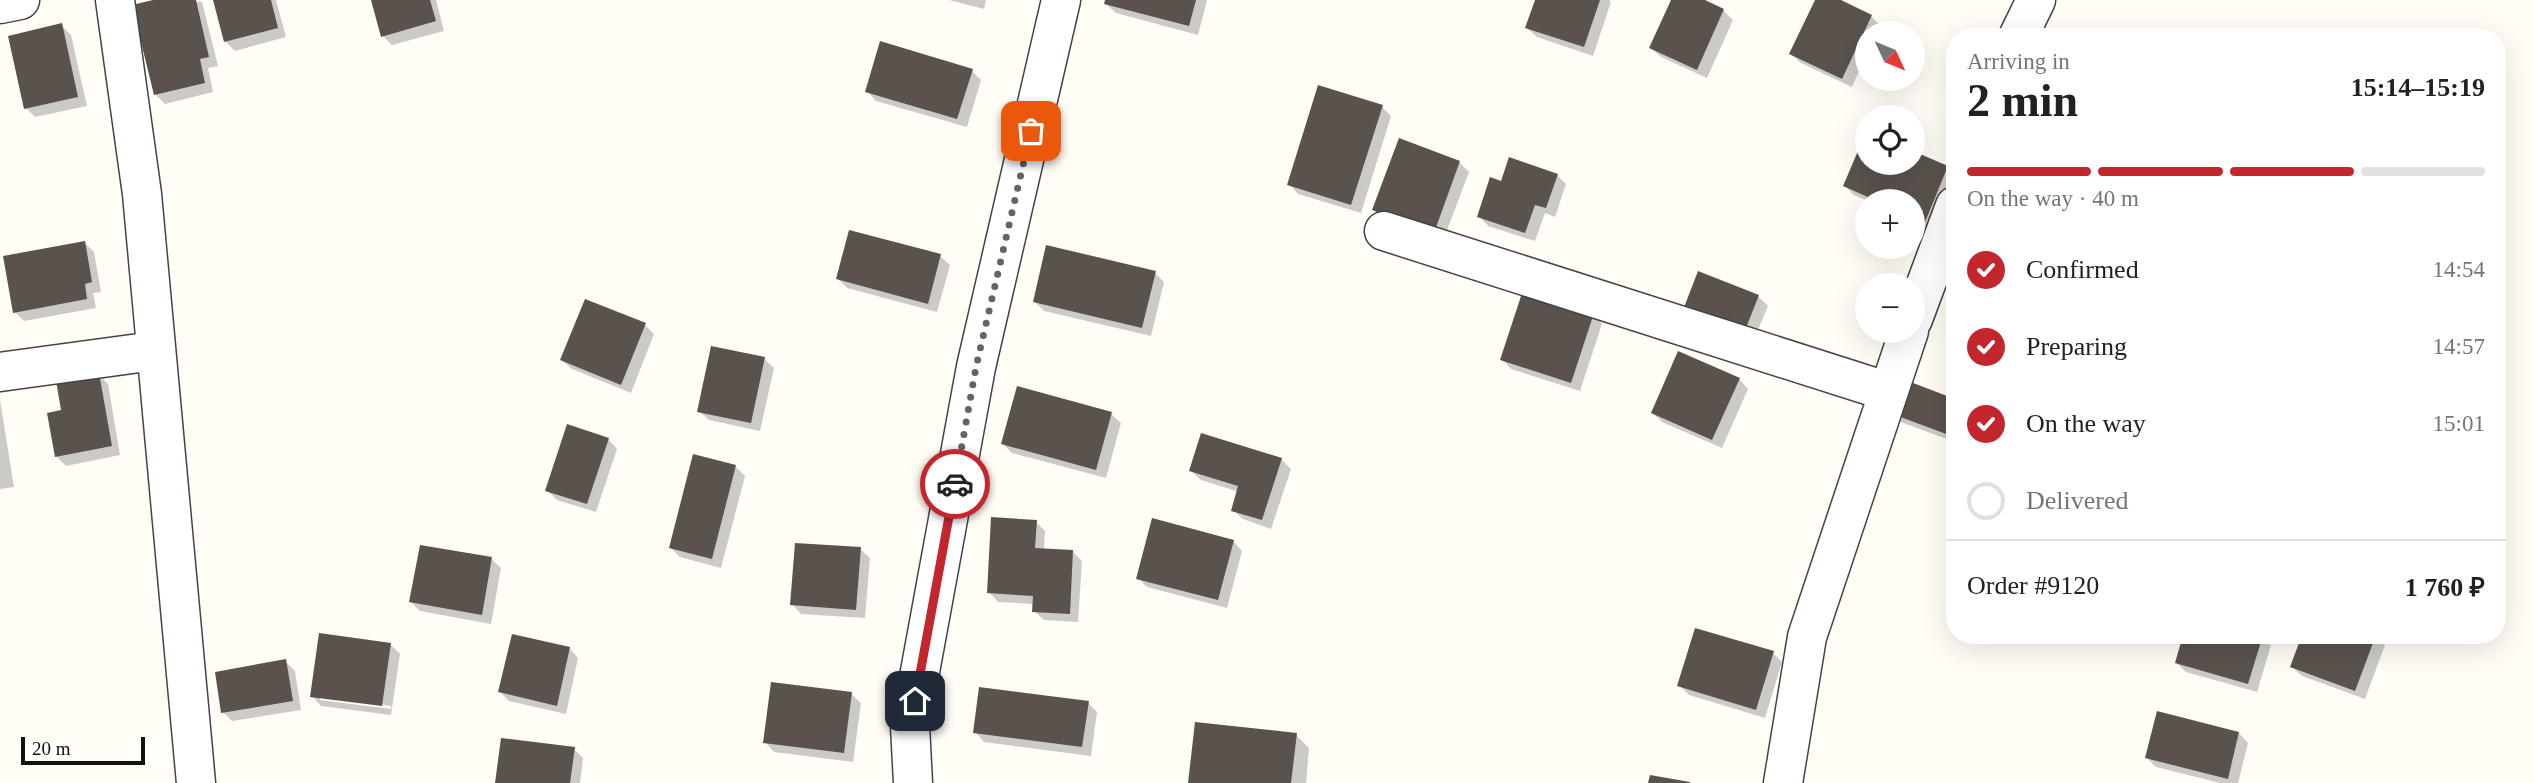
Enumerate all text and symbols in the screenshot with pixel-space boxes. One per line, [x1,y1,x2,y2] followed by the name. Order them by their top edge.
[1855,21,1925,91] north arrow
[1855,21,1925,343] map controls
[1967,49,2070,74] text: Arriving in
[2351,73,2485,102] text: 15:14–15:19
[1967,75,2078,126] text: 2 min
[1001,101,1061,161] pin
[1855,105,1925,175] button: locate
[1012,112,1050,150] icon: bag
[1967,186,2139,211] text: On the way · 40 m
[1855,189,1925,259] button: +
[1967,251,2005,289] icon: check
[2026,255,2139,284] text: Confirmed
[2433,257,2485,282] text: 14:54
[1855,273,1925,343] button: −
[1967,328,2005,366] icon: check
[2026,332,2127,361] text: Preparing
[2433,334,2485,359] text: 14:57
[1967,405,2005,443] icon: check
[2026,409,2146,438] text: On the way
[2433,411,2485,436] text: 15:01
[920,449,990,519] courier
[936,465,974,503] icon: car
[2026,486,2129,515] text: Delivered
[1967,571,2099,600] text: Order #9120
[2405,573,2485,602] text: 1 760 ₽
[885,671,945,731] pin
[896,682,934,720] icon: home
[21,734,145,766] scale bar
[32,738,71,759] text: 20 m

